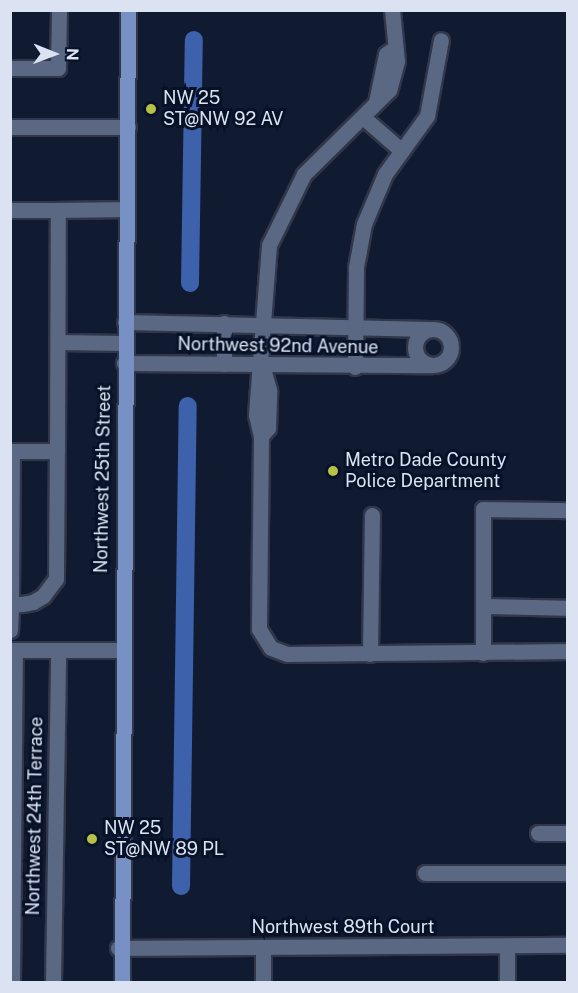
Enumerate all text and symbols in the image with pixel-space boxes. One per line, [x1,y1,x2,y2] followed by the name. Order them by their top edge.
[24,24,84,84] north arrow
[63,48,82,61] text: N
[163,88,283,130] place label: NW 25 ST@NW 92 AV
[144,102,158,116] marker: NW 25 ST@NW 92 AV
[177,333,379,359] street label: Northwest 92nd Avenue
[91,385,115,573] street label: Northwest 25th Street
[345,450,506,492] place label: Metro Dade County Police Department
[326,464,340,478] marker: Metro Dade County Police Department
[22,716,48,916] street label: Northwest 24th Terrace
[104,818,224,860] place label: NW 25 ST@NW 89 PL
[85,832,99,846] marker: NW 25 ST@NW 89 PL
[251,916,435,938] street label: Northwest 89th Court

